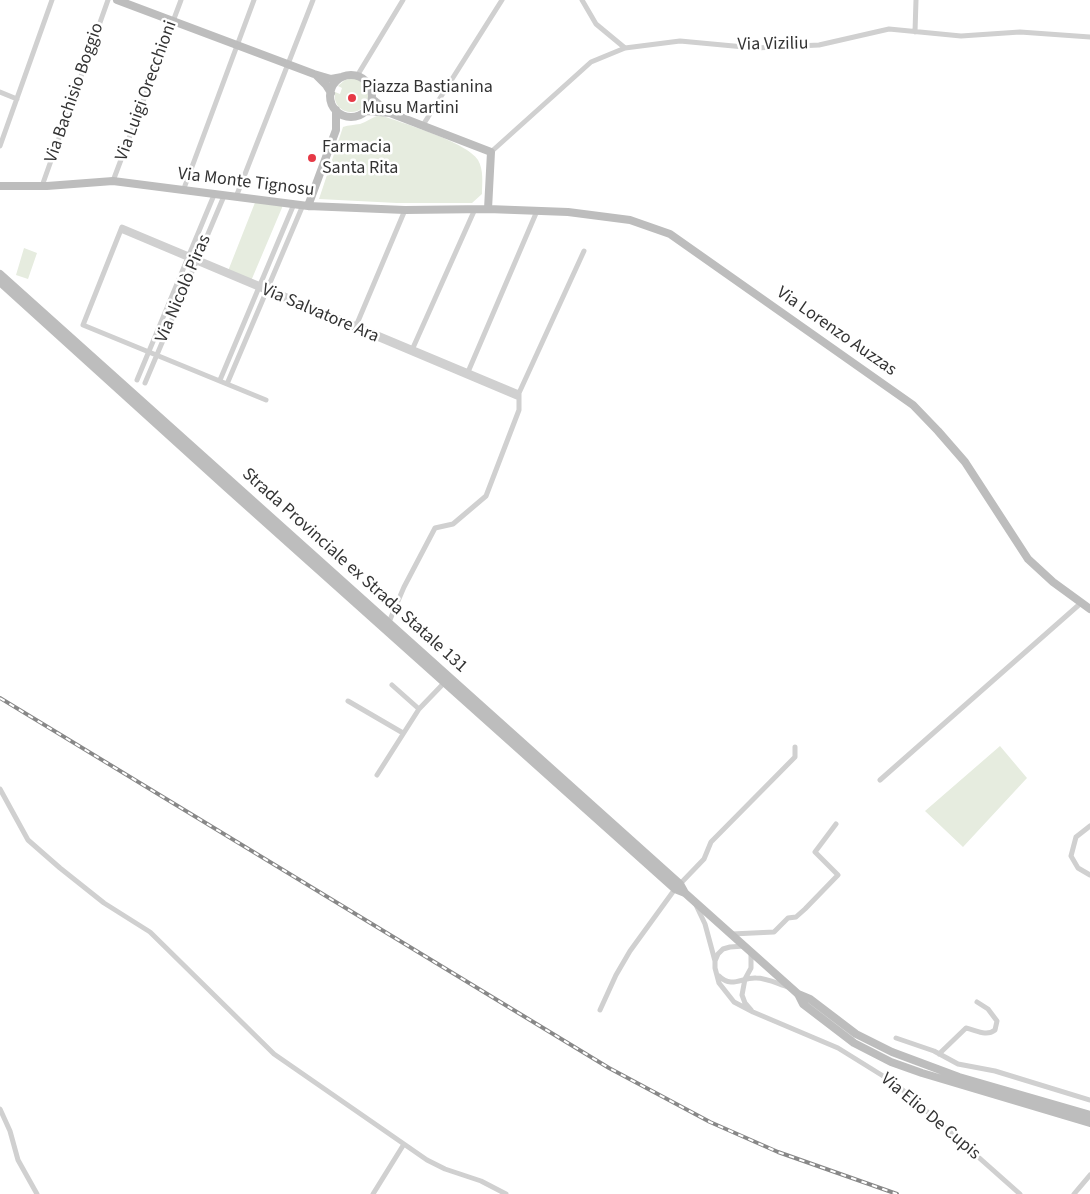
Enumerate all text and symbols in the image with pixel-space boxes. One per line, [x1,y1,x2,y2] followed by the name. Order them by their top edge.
[112,18,182,164] street label: Via Luigi Orecchioni
[41,20,109,166] street label: Via Bachisio Boggio
[737,34,809,56] street label: Via Viziliu
[362,77,493,120] place label: Piazza Bastianina Musu Martini
[346,92,358,104] marker: Piazza Bastianina Musu Martini
[322,137,398,180] place label: Farmacia Santa Rita
[306,152,318,164] marker: Farmacia Santa Rita
[176,164,316,202] street label: Via Monte Tignosu
[152,232,216,346] street label: Via Nicolò Piras
[258,280,382,348] street label: Via Salvatore Ara
[772,283,900,381] street label: Via Lorenzo Auzzas
[237,464,471,678] street label: Strada Provinciale ex Strada Statale 131
[876,1069,984,1165] street label: Via Elio De Cupis

